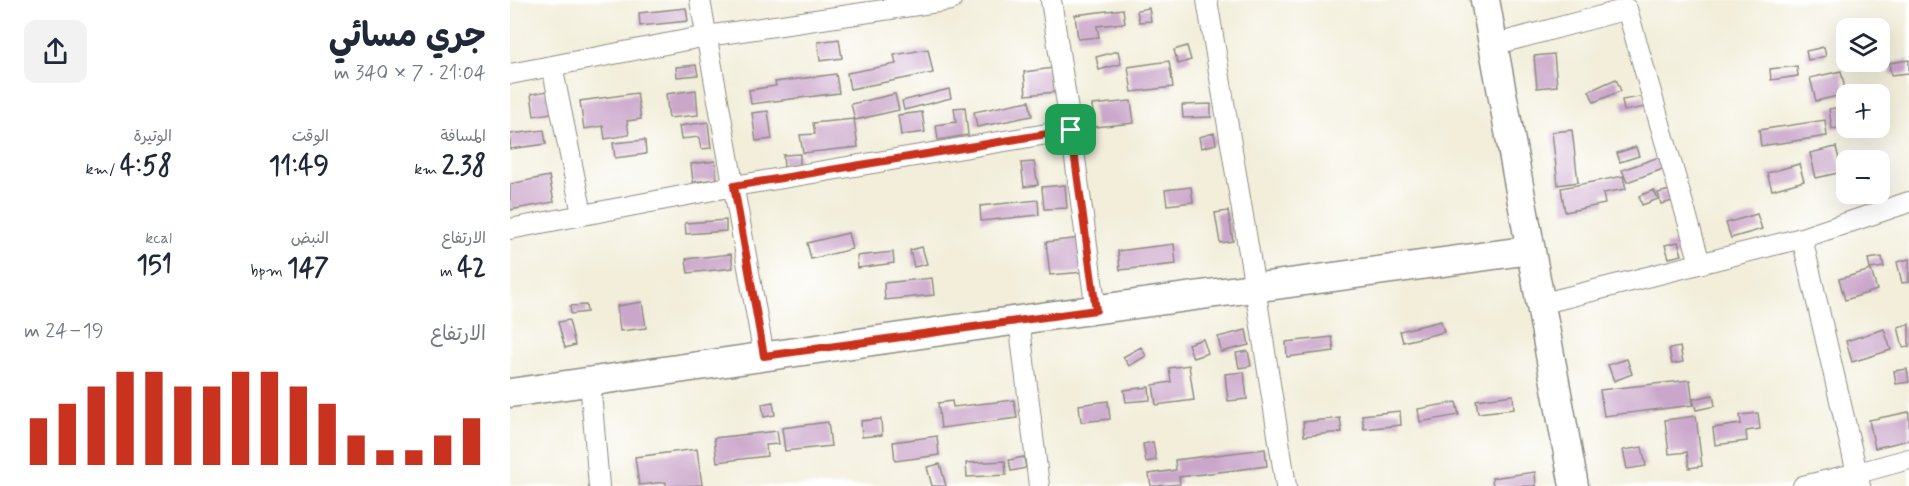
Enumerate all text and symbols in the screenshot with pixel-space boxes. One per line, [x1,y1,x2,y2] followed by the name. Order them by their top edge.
[329,15,486,59] text: جري مسائي
[1836,18,1890,204] map controls
[1836,18,1890,72] button: layers
[24,20,87,83] button: share
[334,60,486,87] text: 21:04 · 7 × 340 m
[1836,84,1890,138] button: +
[1045,104,1096,155] pin
[1054,113,1087,146] icon: arrive
[133,126,172,147] text: الوتيرة
[292,126,329,147] text: الوقت
[440,126,486,147] text: المسافة
[120,150,172,184] text: 4:58
[269,150,329,184] text: 11:49
[442,150,486,184] text: 2.38
[1836,150,1890,204] button: −
[85,159,120,180] text: /km
[414,159,442,180] text: km
[145,228,172,249] text: kcal
[291,228,329,249] text: النبض
[441,228,486,249] text: الارتفاع
[136,249,172,283] text: 151
[287,252,329,286] text: 147
[457,252,486,286] text: 42
[251,261,287,282] text: bpm
[440,261,457,282] text: m
[24,318,104,345] text: 19–24 m
[430,321,486,348] text: الارتفاع

